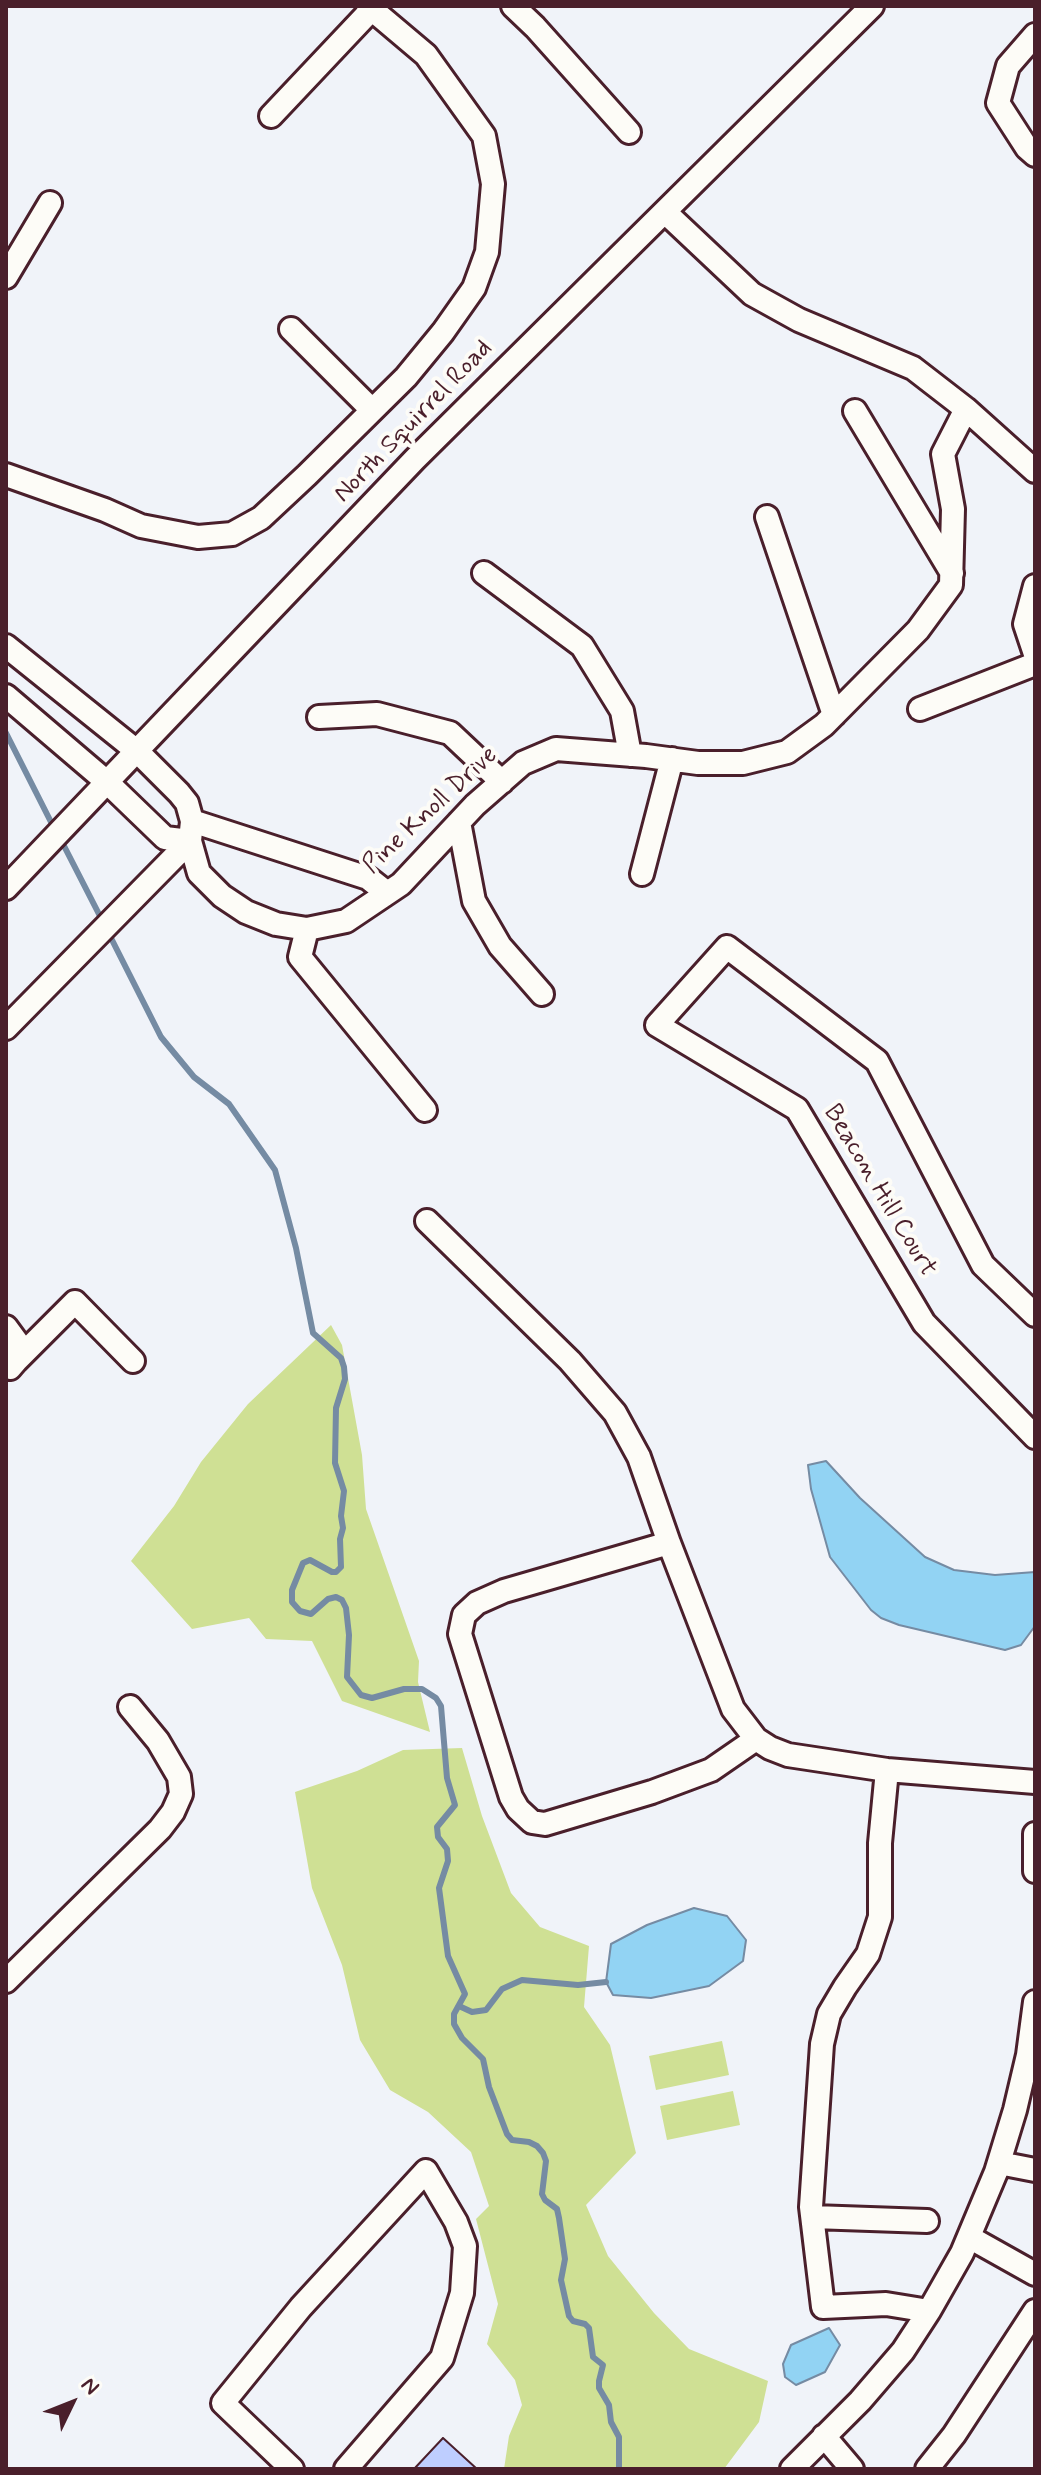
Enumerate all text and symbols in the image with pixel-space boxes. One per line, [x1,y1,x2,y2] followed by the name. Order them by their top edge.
[328,334,500,510] street label: North Squirrel Road
[357,741,505,881] street label: Pine Knoll Drive
[815,1099,943,1283] street label: Beacon Hill Court
[32,2363,112,2443] north arrow
[74,2372,105,2402] text: N

